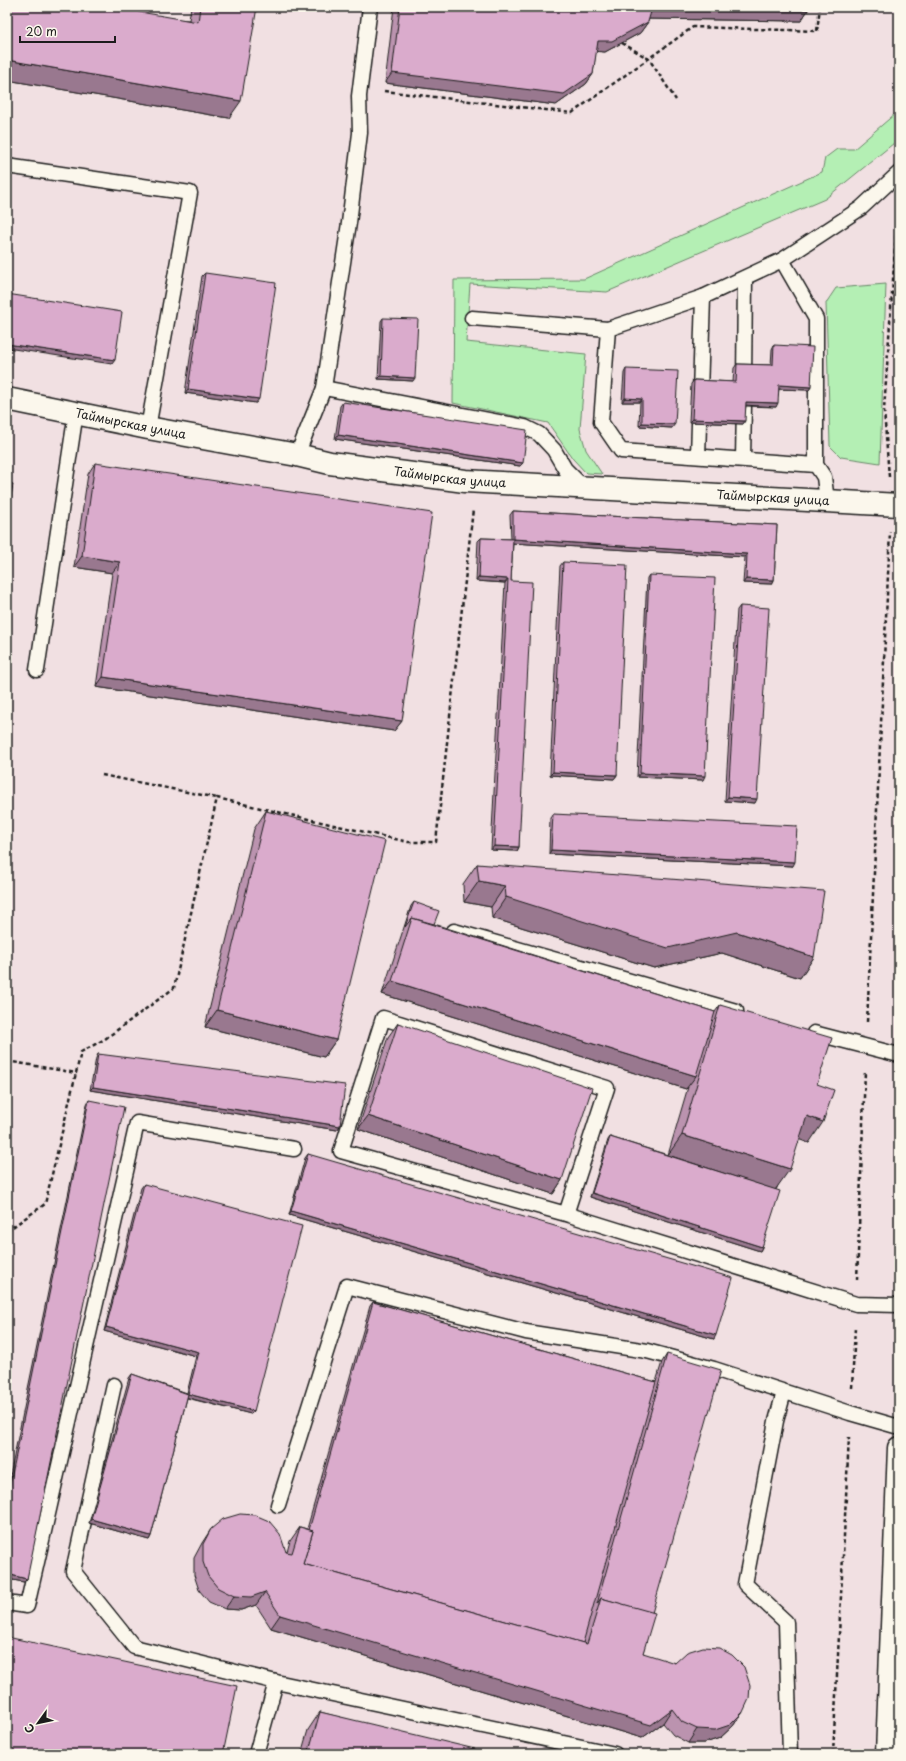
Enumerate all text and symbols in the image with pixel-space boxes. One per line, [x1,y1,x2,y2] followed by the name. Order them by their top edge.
[20,18,115,44] scale bar
[26,22,57,40] text: 20 m
[73,403,188,443] street label: Таймырская улица
[392,462,507,491] street label: Таймырская улица
[716,485,830,509] street label: Таймырская улица
[18,1703,58,1743] north arrow
[20,1721,39,1737] text: С

